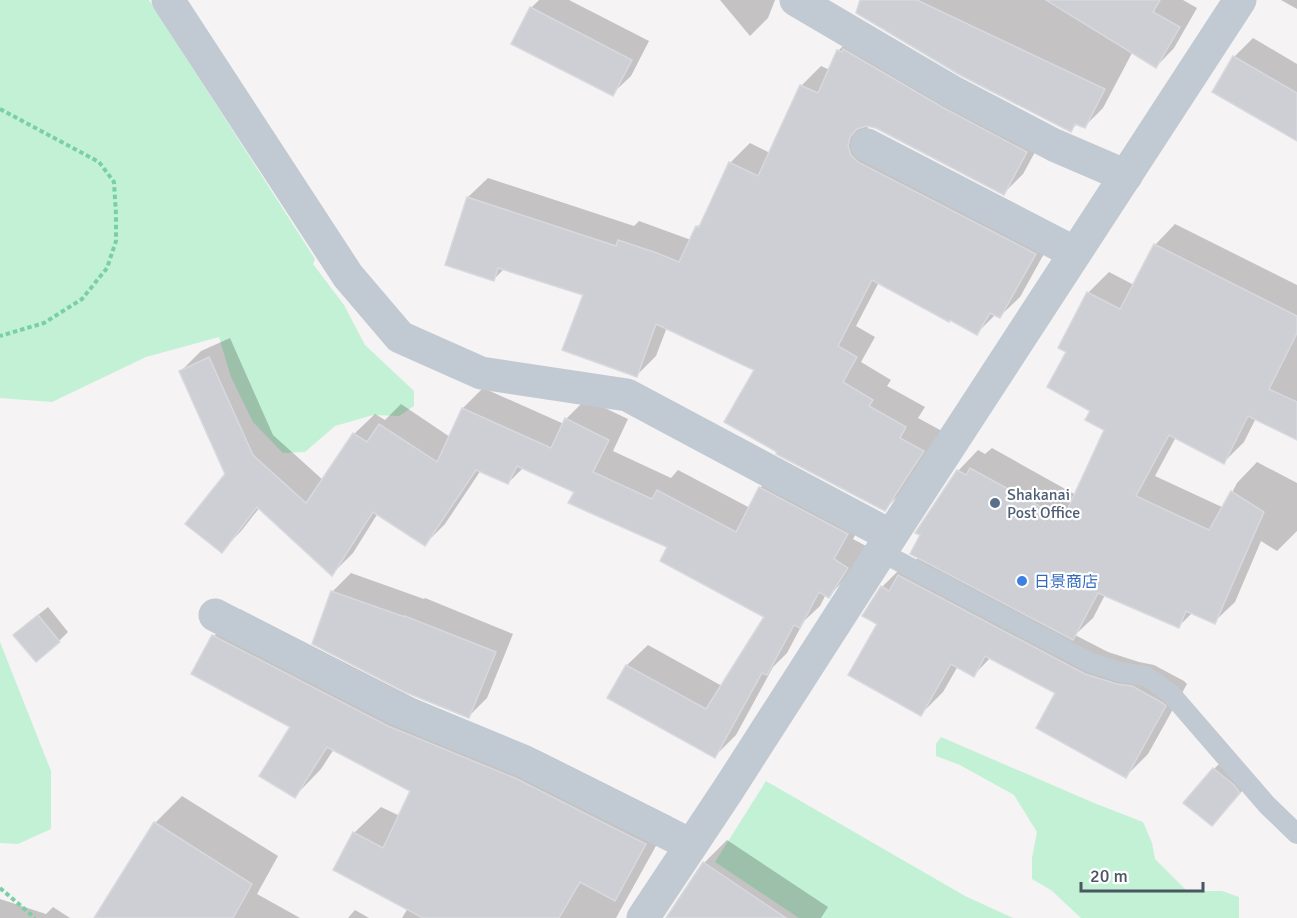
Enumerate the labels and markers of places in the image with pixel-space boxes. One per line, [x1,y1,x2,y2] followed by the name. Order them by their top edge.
[1007,485,1080,523] place label: Shakanai Post Office
[988,496,1002,510] marker: Shakanai Post Office
[1034,572,1098,592] place label: 日景商店
[1015,574,1029,588] marker: 日景商店

